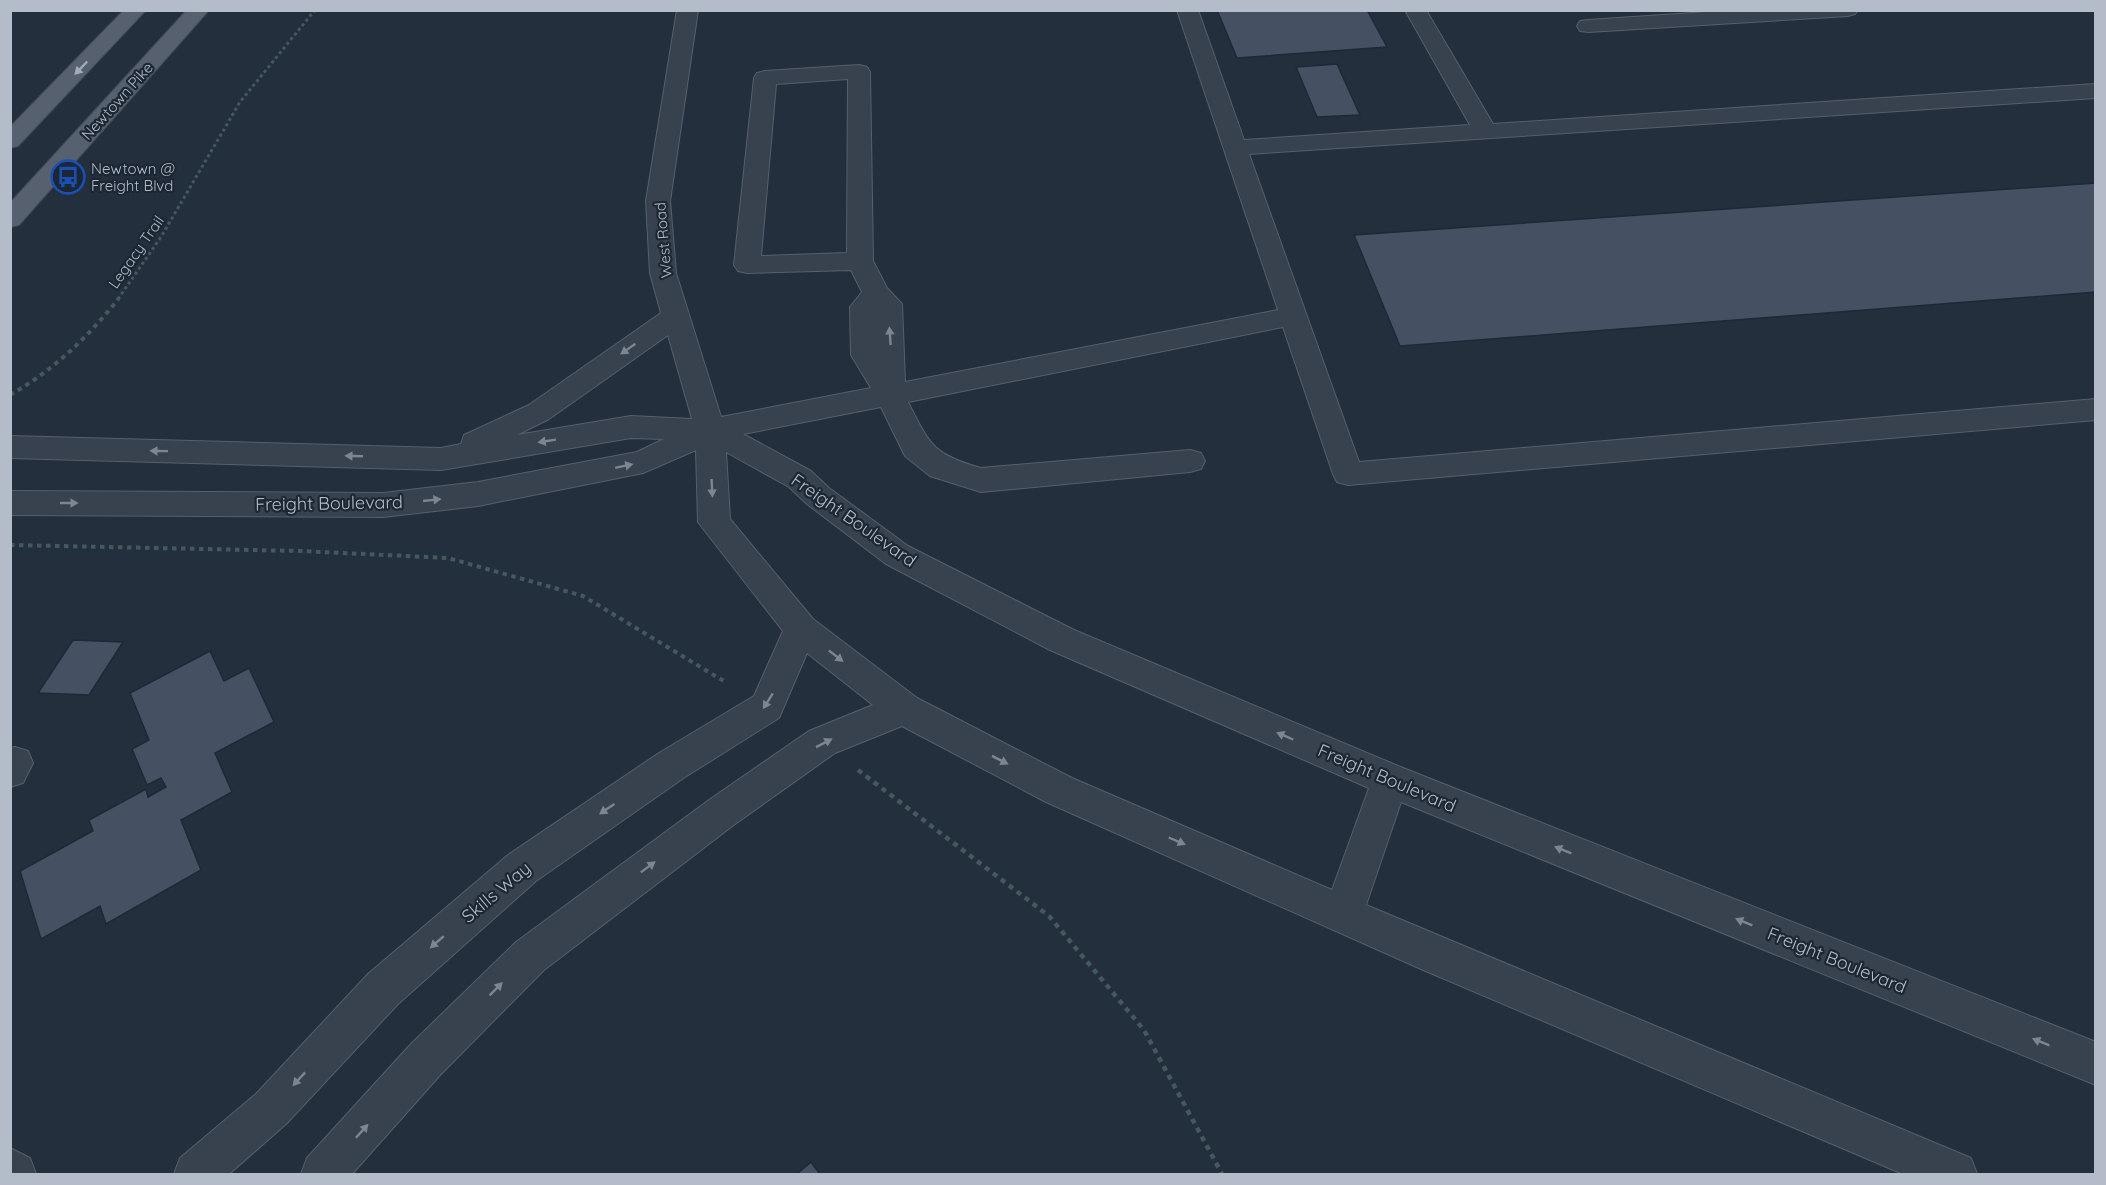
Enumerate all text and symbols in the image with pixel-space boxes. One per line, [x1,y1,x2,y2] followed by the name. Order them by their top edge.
[77,58,157,144] street label: Newtown Pike
[74,60,88,74] one-way arrow
[50,159,86,195] bus stop icon: Newtown @ Freight Blvd
[91,159,175,195] place label: Newtown @ Freight Blvd
[650,201,676,279] street label: West Road
[104,212,168,292] street label: Legacy Trail
[886,327,895,346] one-way arrow
[620,343,636,355] one-way arrow
[538,437,557,446] one-way arrow
[149,446,168,455] one-way arrow
[344,452,363,461] one-way arrow
[614,461,633,470] one-way arrow
[787,468,921,572] street label: Freight Boulevard
[708,479,717,498] one-way arrow
[255,490,403,516] street label: Freight Boulevard
[422,495,441,505] one-way arrow
[59,498,78,508] one-way arrow
[828,650,844,663] one-way arrow
[762,692,773,709] one-way arrow
[1276,730,1294,740] one-way arrow
[816,738,833,748] one-way arrow
[1315,739,1459,817] street label: Freight Boulevard
[992,755,1009,765] one-way arrow
[599,804,616,815] one-way arrow
[1169,836,1187,846] one-way arrow
[1553,844,1571,854] one-way arrow
[457,856,535,928] street label: Skills Way
[640,861,656,874] one-way arrow
[1734,917,1752,927] one-way arrow
[1764,922,1910,998] street label: Freight Boulevard
[430,935,445,948] one-way arrow
[489,983,503,997] one-way arrow
[2032,1037,2050,1047] one-way arrow
[292,1072,306,1087] one-way arrow
[355,1124,368,1139] one-way arrow

